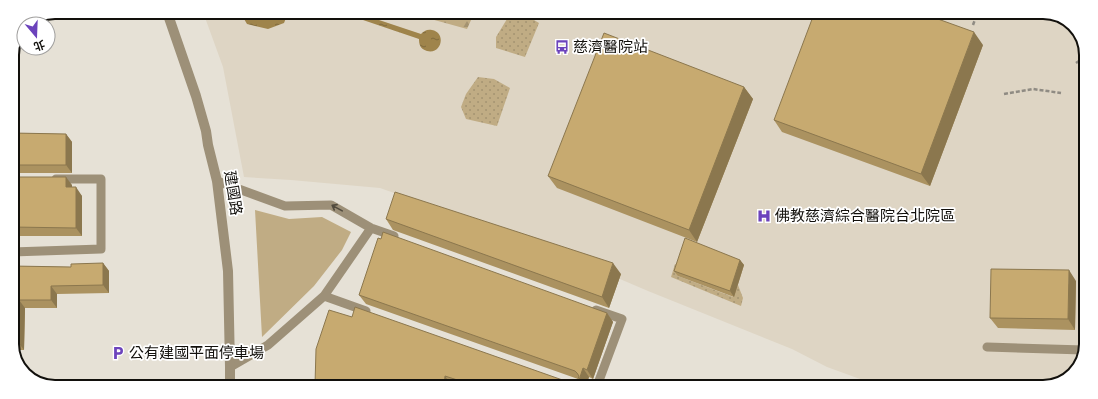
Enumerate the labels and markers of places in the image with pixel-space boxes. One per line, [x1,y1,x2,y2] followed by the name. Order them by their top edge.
[573,38,648,56] place label: 慈濟醫院站
[554,39,570,55] bus stop icon: 慈濟醫院站
[775,207,955,225] place label: 佛教慈濟綜合醫院台北院區
[756,208,772,224] hospital icon: 佛教慈濟綜合醫院台北院區
[129,344,264,362] place label: 公有建國平面停車場
[110,345,126,361] parking icon: 公有建國平面停車場

